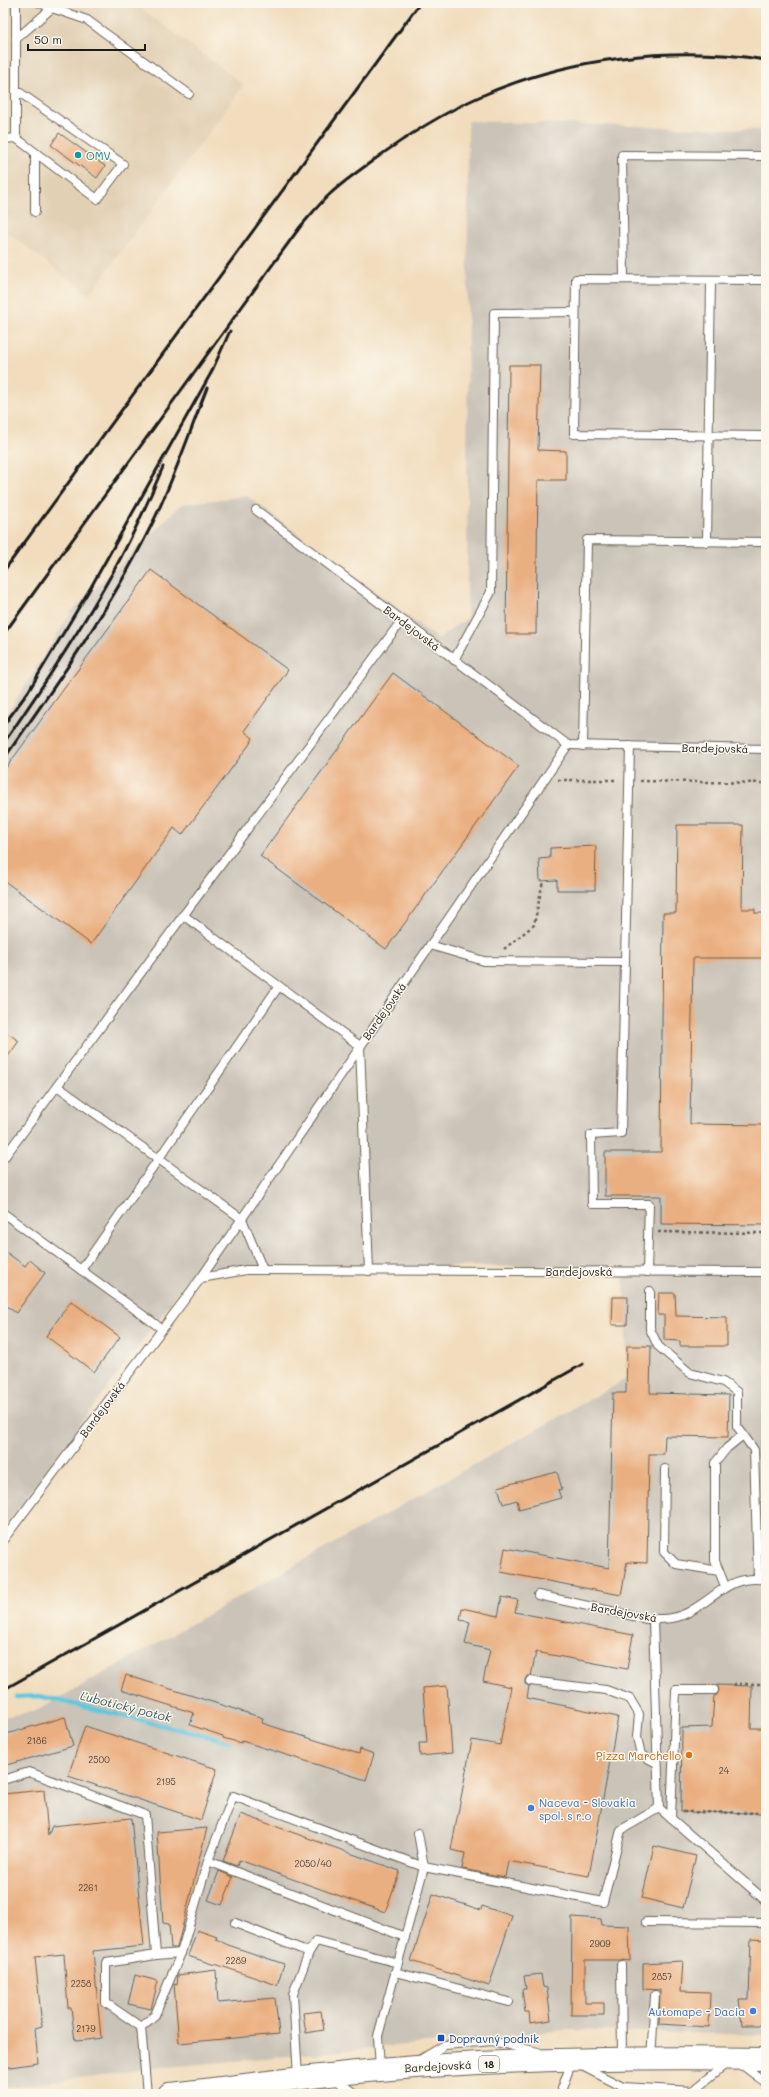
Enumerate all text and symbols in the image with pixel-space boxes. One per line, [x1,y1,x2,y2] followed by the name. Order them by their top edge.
[28,26,145,52] scale bar
[34,31,62,47] text: 50 m
[86,148,111,163] place label: OMV
[73,150,83,160] marker: OMV
[381,602,443,654] street label: Bardejovská
[681,740,749,756] street label: Bardejovská
[359,979,409,1043] street label: Bardejovská
[545,1264,613,1279] street label: Bardejovská
[76,1378,128,1440] street label: Bardejovská
[590,1599,658,1625] street label: Bardejovská
[79,1687,174,1725] water label: Ľubotický potok
[27,1735,47,1746] house number: 2186
[596,1748,681,1763] place label: Pizza Marchello
[684,1750,694,1760] marker: Pizza Marchello
[88,1754,110,1765] house number: 2500
[719,1765,730,1776] house number: 24
[156,1776,176,1787] house number: 2195
[539,1795,636,1823] place label: Naceva - Slovakia spol. s r.o
[526,1803,536,1813] marker: Naceva - Slovakia spol. s r.o
[295,1858,332,1869] house number: 2050/40
[78,1882,98,1893] house number: 2261
[589,1938,611,1949] house number: 2909
[226,1955,247,1966] house number: 2289
[652,1971,672,1982] house number: 2857
[71,1978,92,1989] house number: 2258
[648,2004,745,2019] place label: Automape - Dacia
[748,2006,758,2016] marker: Automape - Dacia
[76,2023,96,2034] house number: 2179
[449,2031,539,2046] place label: Dopravný podnik
[436,2033,446,2043] marker: Dopravný podnik
[479,2056,499,2072] road number: 18
[404,2057,472,2075] street label: Bardejovská

